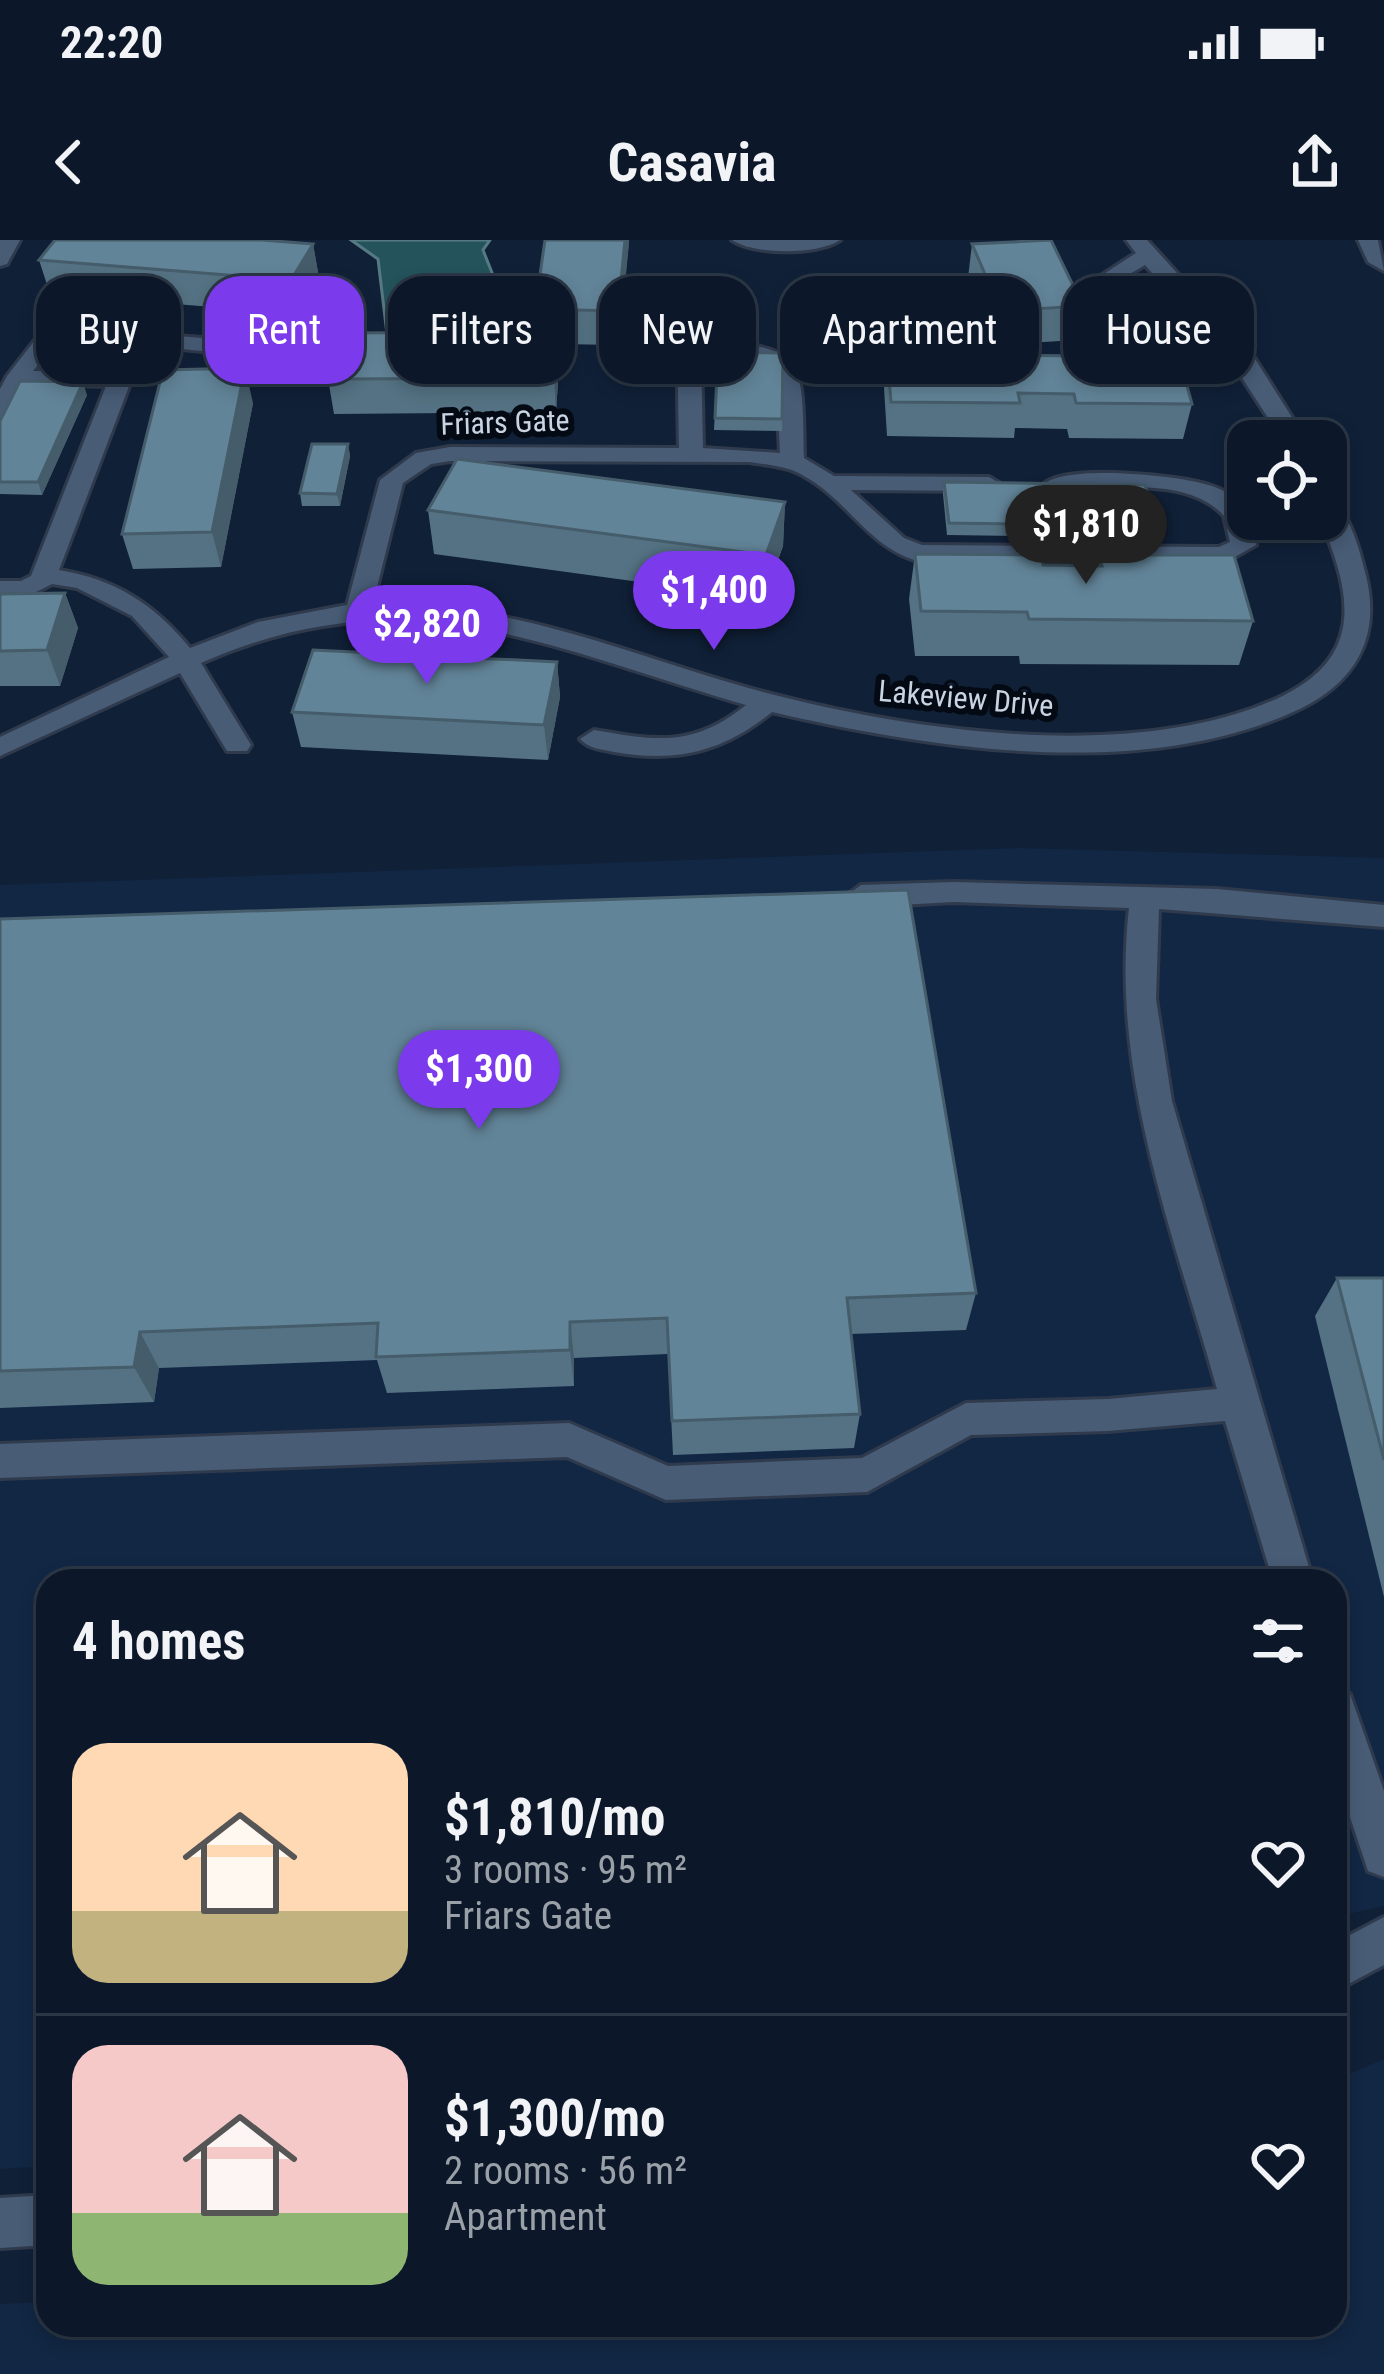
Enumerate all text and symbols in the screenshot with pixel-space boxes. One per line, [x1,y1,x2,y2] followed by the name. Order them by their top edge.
[60,16,163,69] text: 22:20
[36,129,102,195] icon: back
[1282,129,1348,195] icon: share
[607,131,777,194] text: Casavia
[36,276,181,384] chip: Buy
[205,276,364,384] chip: Rent
[388,276,575,384] chip: Filters
[599,276,756,384] chip: New
[780,276,1039,384] chip: Apartment
[1063,276,1254,384] chip: House
[440,402,570,442] street label: Friars Gate
[1227,420,1347,540] map controls
[1227,420,1347,540] button: locate
[988,485,1184,587] pin: $1,810
[1032,501,1140,547] text: $1,810
[616,551,812,653] pin: $1,400
[660,567,768,613] text: $1,400
[329,585,525,687] pin: $2,820
[373,601,481,647] text: $2,820
[877,673,1055,723] street label: Lakeview Drive
[381,1030,577,1132] pin: $1,300
[425,1046,533,1092] text: $1,300
[1245,1608,1311,1674] icon: filters
[72,1612,245,1671] text: 4 homes
[444,1788,665,1847] text: $1,810/mo
[168,1791,312,1935] icon: home
[1245,1830,1311,1896] icon: heart
[444,1847,687,1893] text: 3 rooms · 95 m²
[444,1893,612,1939] text: Friars Gate
[444,2089,665,2148] text: $1,300/mo
[168,2093,312,2237] icon: home
[1245,2132,1311,2198] icon: heart
[444,2148,687,2194] text: 2 rooms · 56 m²
[444,2194,607,2240] text: Apartment

